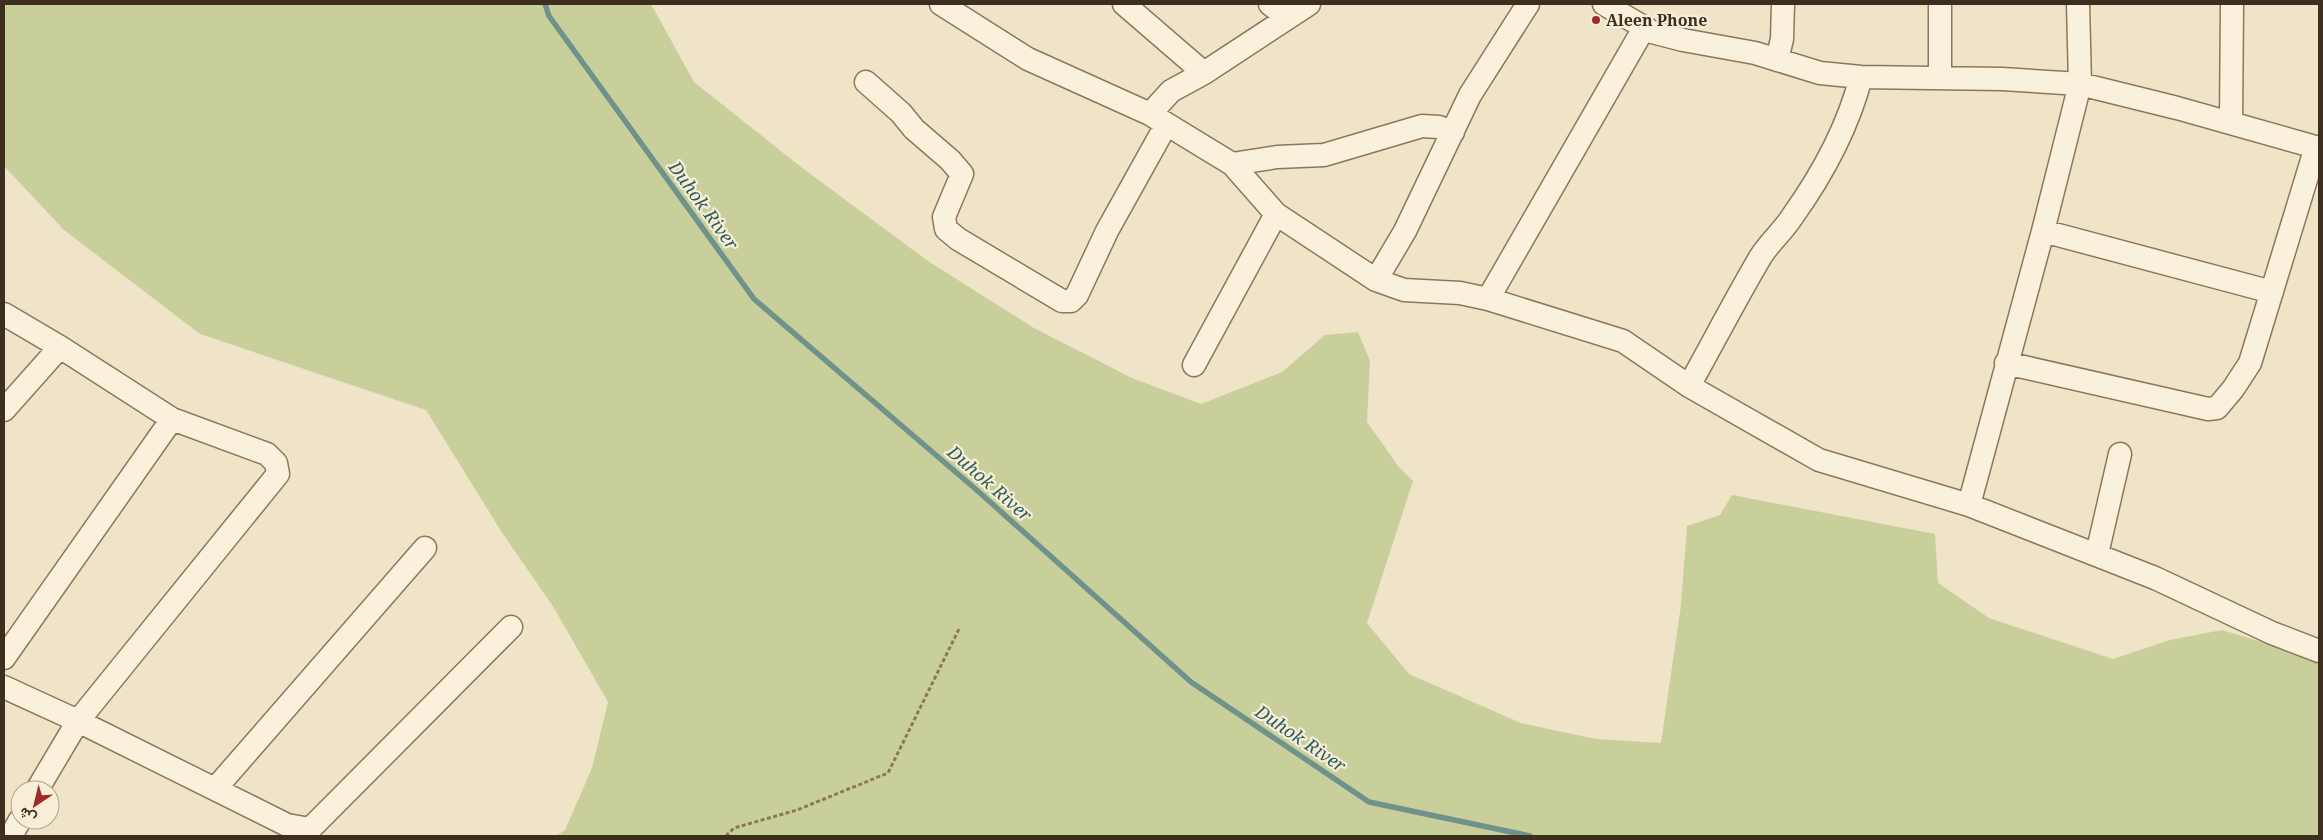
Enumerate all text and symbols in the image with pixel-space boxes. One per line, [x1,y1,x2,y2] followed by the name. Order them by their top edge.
[1606,9,1707,31] place label: Aleen Phone
[1590,14,1602,26] marker: Aleen Phone
[663,155,745,255] water label: Duhok River
[942,439,1038,527] water label: Duhok River
[1250,698,1351,777] water label: Duhok River
[10,780,60,830] north arrow
[15,803,40,829] text: ش

